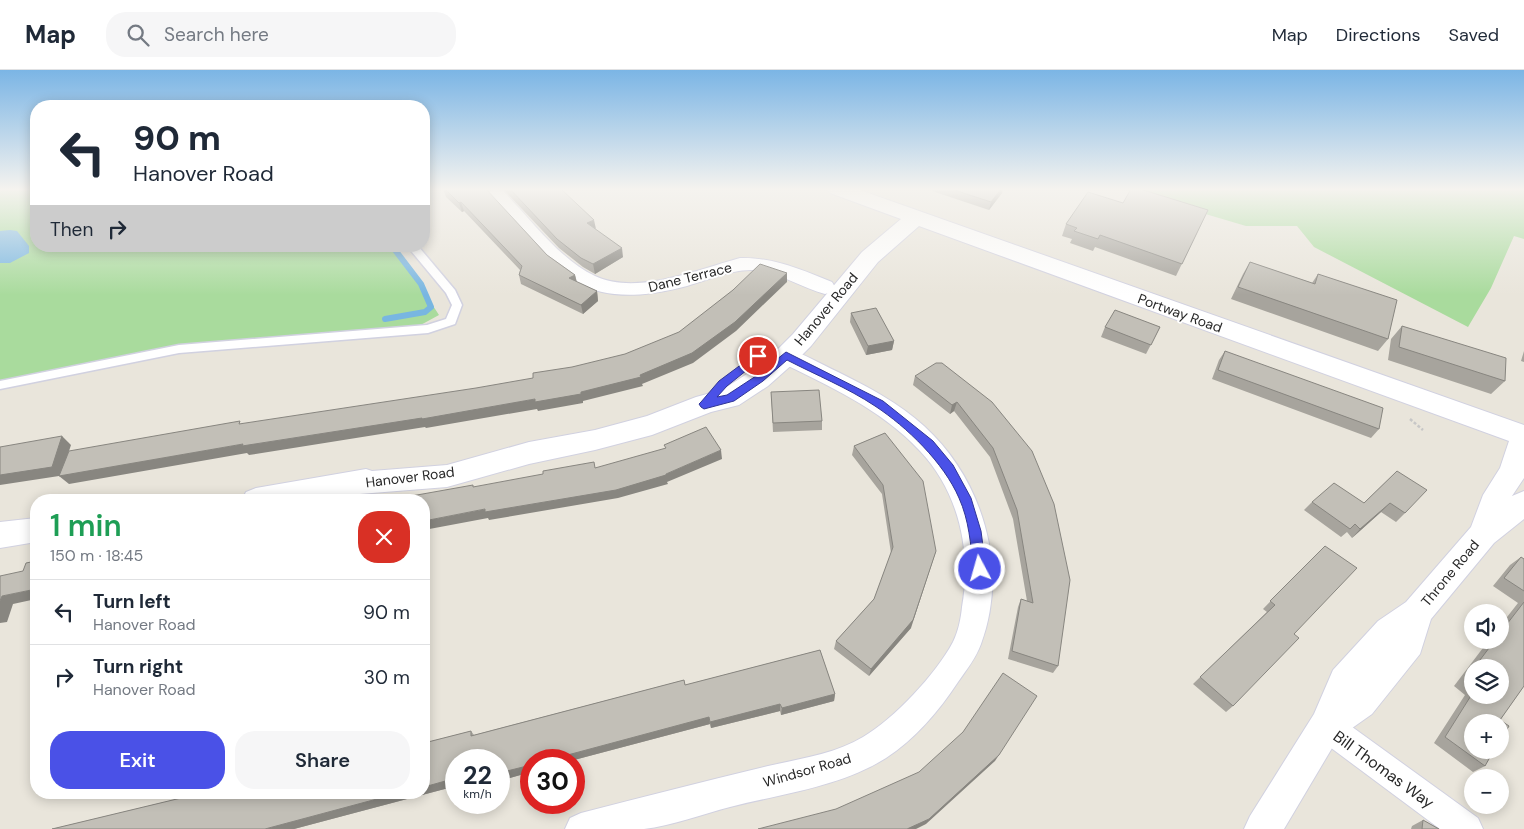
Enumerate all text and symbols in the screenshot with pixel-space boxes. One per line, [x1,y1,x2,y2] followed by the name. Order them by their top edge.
[106,12,456,57] search box
[25,19,76,50] text: Map
[124,21,152,49] icon: search
[164,22,269,47] text: Search here
[1272,23,1308,47] text: Map
[1336,23,1421,47] text: Directions
[1449,23,1499,47] text: Saved
[133,115,221,161] text: 90 m
[50,120,115,185] icon: left
[133,159,274,188] text: Hanover Road
[103,215,131,243] icon: right
[50,217,93,242] text: Then
[646,258,734,296] street label: Dane Terrace
[790,269,862,349] street label: Hanover Road
[1135,289,1225,337] street label: Portway Road
[737,335,779,377] pin
[744,342,772,370] icon: arrive
[364,463,456,491] street label: Hanover Road
[50,506,122,545] text: 1 min
[358,511,410,563] button: close
[1417,536,1483,610] street label: Throne Road
[953,542,1005,594] position arrow
[50,545,143,566] text: 150 m · 18:45
[93,589,171,614] text: Turn left
[50,598,78,626] icon: left
[363,600,410,625] text: 90 m
[1464,604,1509,814] map controls
[1464,604,1509,649] button: sound
[93,614,195,635] text: Hanover Road
[93,654,183,679] text: Turn right
[1464,659,1509,704] button: layers
[50,663,78,691] icon: right
[364,665,410,690] text: 30 m
[93,679,195,700] text: Hanover Road
[1464,714,1509,759] button: +
[1329,726,1438,813] street label: Bill Thomas Way
[50,731,225,789] button: Exit
[235,731,410,789] button: Share
[520,749,585,814] speed limit sign: 30
[761,749,853,791] street label: Windsor Road
[463,759,492,792] text: 22
[1464,769,1509,814] button: −
[463,786,492,802] text: km/h

